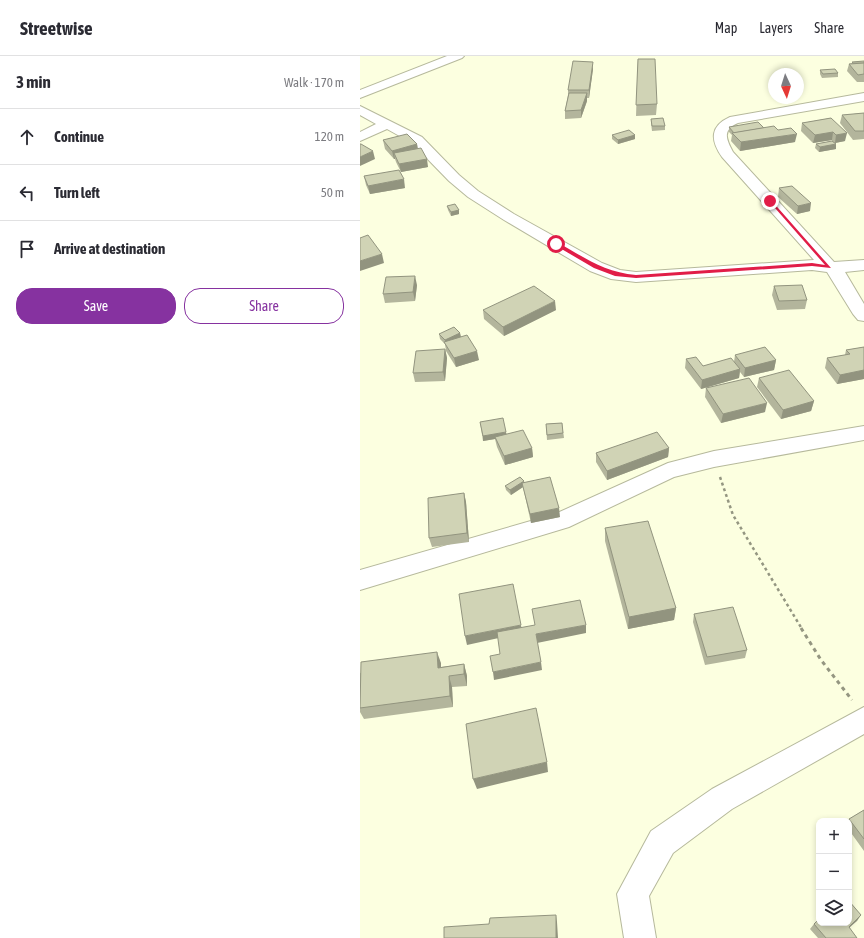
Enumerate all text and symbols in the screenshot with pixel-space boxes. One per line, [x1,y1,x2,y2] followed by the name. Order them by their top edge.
[20,17,93,39] text: Streetwise
[715,20,737,36] text: Map
[759,20,792,36] text: Layers
[814,20,844,36] text: Share
[768,68,804,104] north arrow
[16,72,51,92] text: 3 min
[284,75,344,90] text: Walk · 170 m
[16,126,38,148] icon: ahead
[54,128,104,145] text: Continue
[315,129,344,144] text: 120 m
[16,182,38,204] icon: left
[54,184,100,201] text: Turn left
[321,185,344,200] text: 50 m
[761,192,779,210] route end
[547,235,565,253] route start
[16,238,38,260] icon: arrive
[54,240,165,257] text: Arrive at destination
[16,288,176,324] button: Save
[184,288,344,324] button: Share
[816,818,852,926] map controls
[816,818,852,854] button: +
[816,854,852,890] button: −
[816,890,852,926] button: layers

